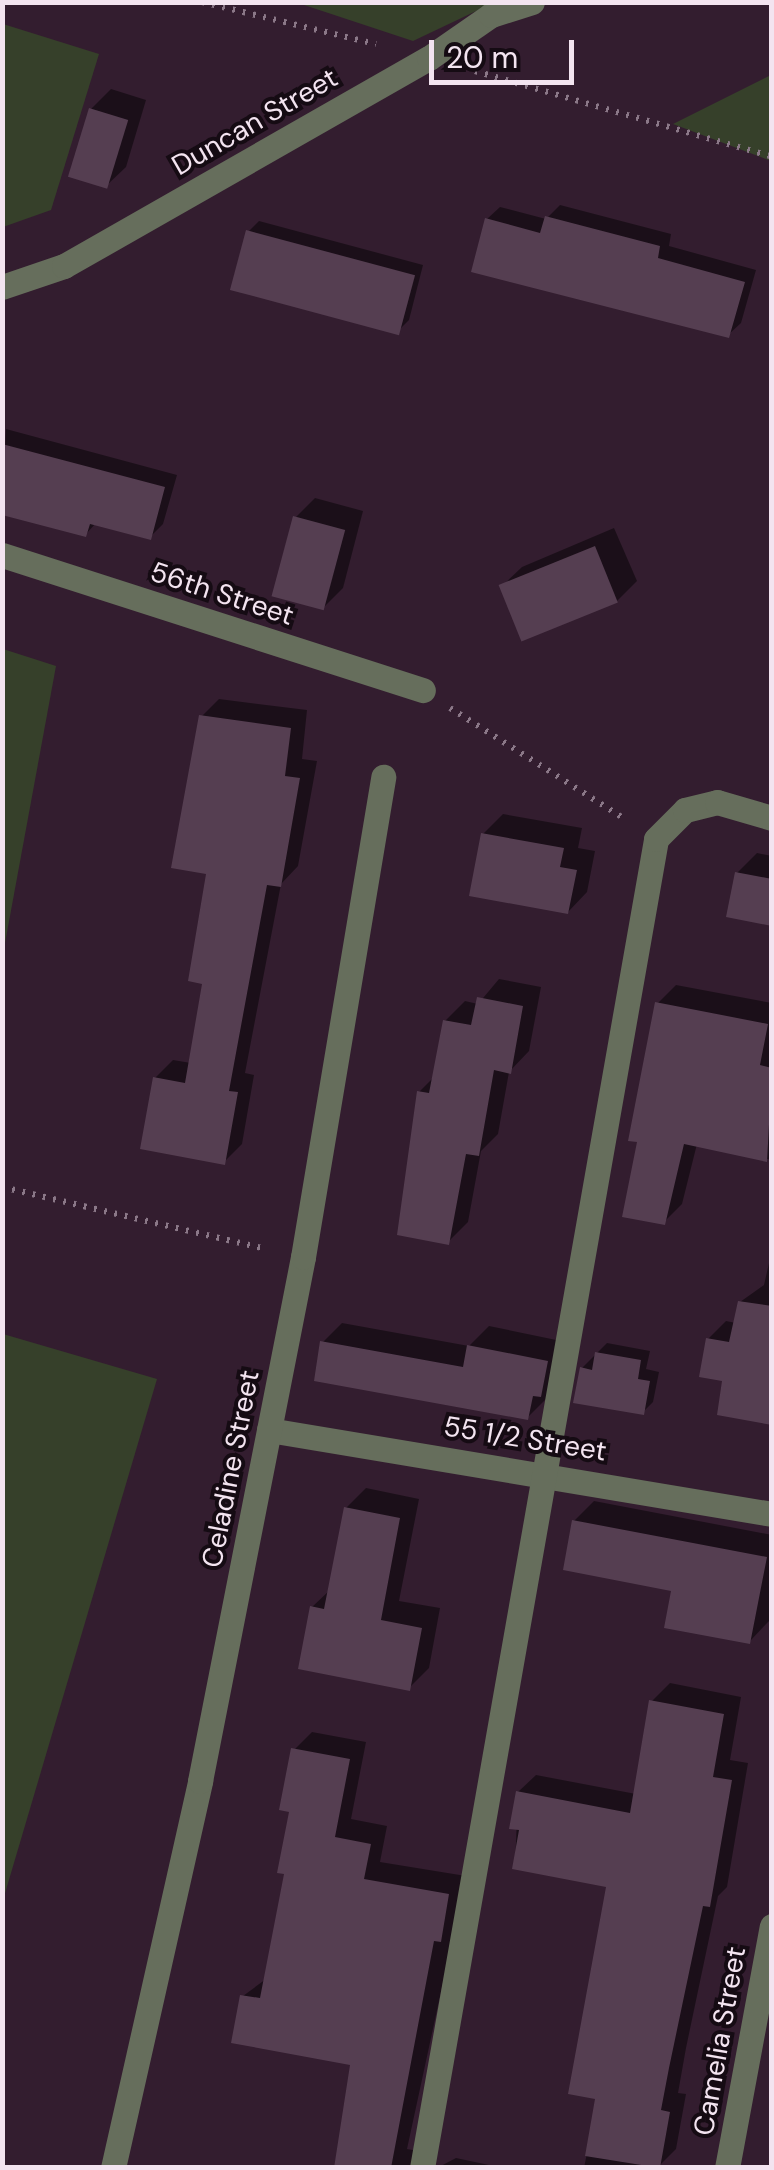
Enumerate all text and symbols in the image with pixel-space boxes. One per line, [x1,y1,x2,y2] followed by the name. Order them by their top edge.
[434,20,579,82] scale bar
[446,38,518,77] text: 20 m
[166,61,344,183] street label: Duncan Street
[146,555,298,633] street label: 56th Street
[195,1367,267,1571] street label: Celadine Street
[441,1410,609,1468] street label: 55 1/2 Street
[687,1944,753,2138] street label: Camelia Street

